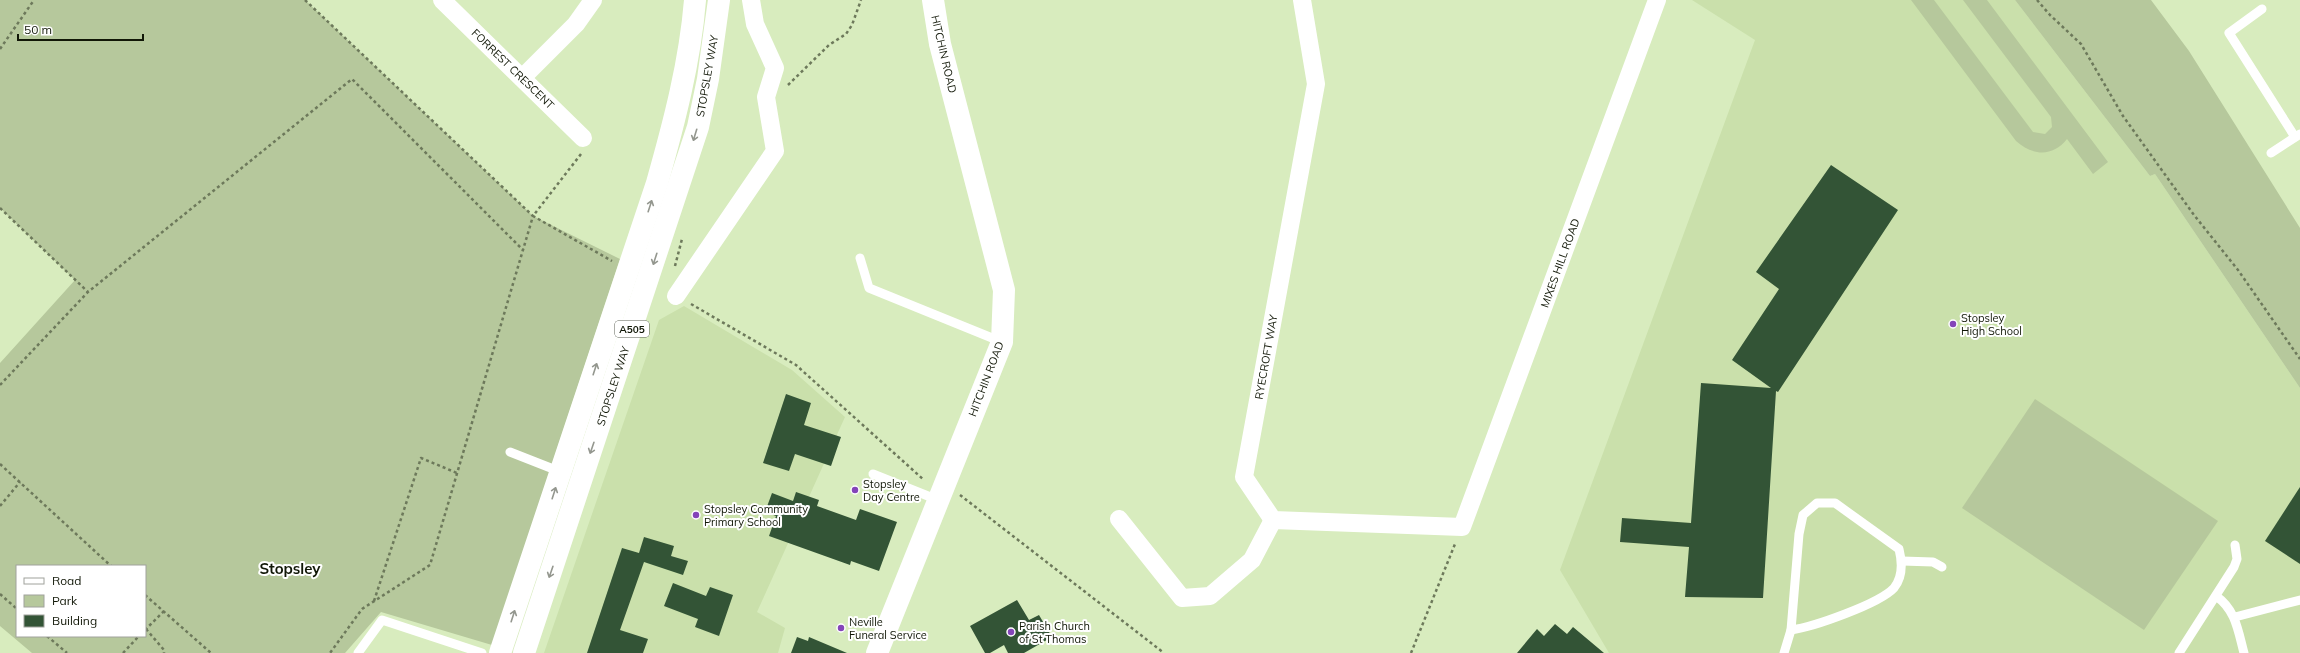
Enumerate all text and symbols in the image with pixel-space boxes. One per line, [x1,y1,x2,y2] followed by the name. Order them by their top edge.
[928,14,960,94] street label: HITCHIN ROAD
[18,16,143,42] scale bar
[24,22,52,37] text: 50 m
[469,26,557,112] street label: FORREST CRESCENT
[693,34,721,118] street label: STOPSLEY WAY
[691,128,698,141] one-way arrow
[646,201,654,213] one-way arrow
[1537,216,1583,310] street label: MIXES HILL ROAD
[651,252,659,264] one-way arrow
[1961,311,2022,338] place label: Stopsley High School
[1252,313,1280,400] street label: RYECROFT WAY
[1948,319,1958,329] marker: Stopsley High School
[615,321,649,337] road number: A505
[965,339,1007,419] street label: HITCHIN ROAD
[594,344,633,428] street label: STOPSLEY WAY
[592,363,599,376] one-way arrow
[588,442,596,454] one-way arrow
[863,477,920,504] place label: Stopsley Day Centre
[850,485,860,495] marker: Stopsley Day Centre
[551,486,558,499] one-way arrow
[704,502,808,529] place label: Stopsley Community Primary School
[691,510,701,520] marker: Stopsley Community Primary School
[259,559,321,578] district label: Stopsley
[16,565,146,637] legend
[547,565,554,578] one-way arrow
[52,573,81,588] text: Road
[52,593,78,608] text: Park
[509,610,517,622] one-way arrow
[52,613,97,628] text: Building
[849,615,927,642] place label: Neville Funeral Service
[1019,619,1090,646] place label: Parish Church of St Thomas
[836,623,846,633] marker: Neville Funeral Service
[1006,627,1016,637] marker: Parish Church of St Thomas

